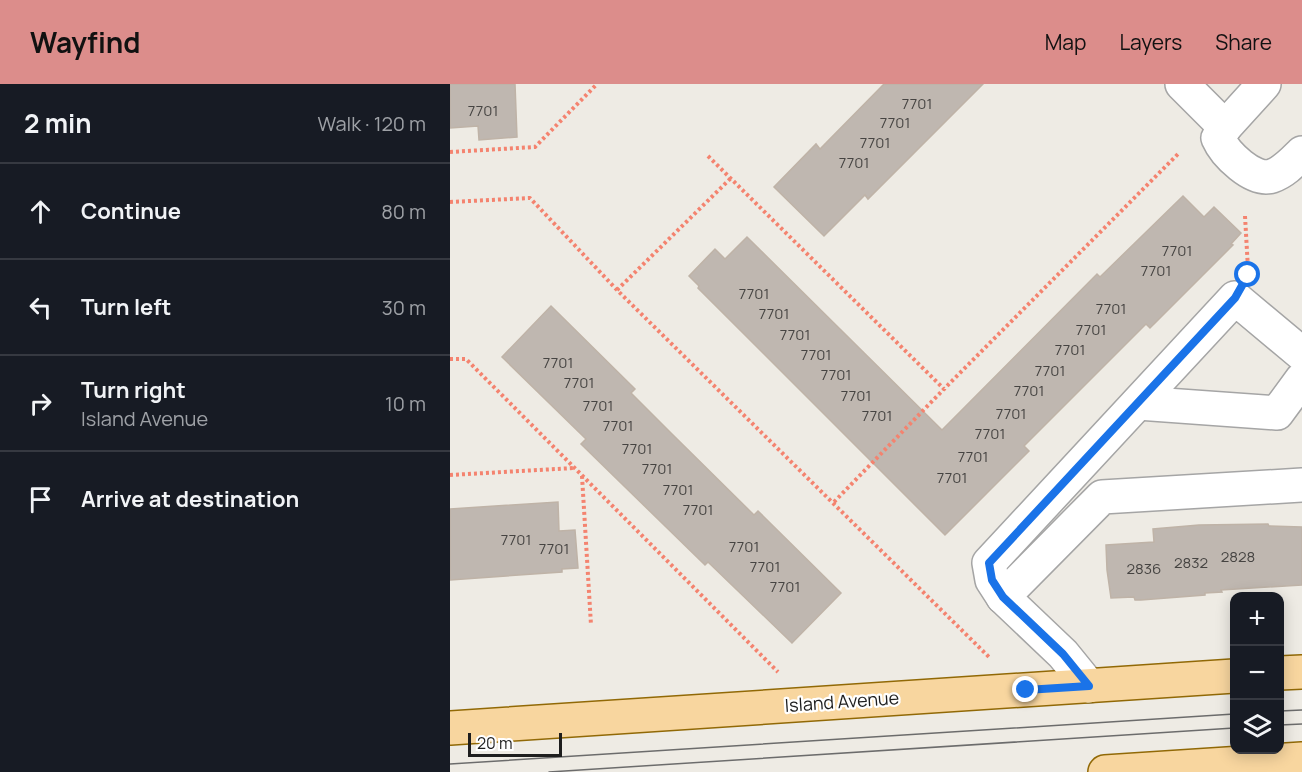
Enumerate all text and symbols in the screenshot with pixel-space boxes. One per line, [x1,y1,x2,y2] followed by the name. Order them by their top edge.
[30,23,140,61] text: Wayfind
[1045,28,1086,56] text: Map
[1119,28,1182,56] text: Layers
[1215,28,1272,56] text: Share
[902,93,932,114] house number: 7701
[468,100,498,121] house number: 7701
[24,105,92,141] text: 2 min
[318,110,426,137] text: Walk · 120 m
[880,112,910,133] house number: 7701
[860,132,890,153] house number: 7701
[839,152,869,173] house number: 7701
[24,195,57,228] icon: ahead
[81,196,181,226] text: Continue
[381,198,426,225] text: 80 m
[1162,240,1192,261] house number: 7701
[1141,260,1171,281] house number: 7701
[1234,261,1260,287] route start
[739,283,769,304] house number: 7701
[24,291,57,324] icon: left
[81,292,171,322] text: Turn left
[382,294,426,321] text: 30 m
[1096,298,1126,319] house number: 7701
[759,303,789,324] house number: 7701
[1076,319,1106,340] house number: 7701
[780,324,810,345] house number: 7701
[1055,339,1085,360] house number: 7701
[801,344,831,365] house number: 7701
[543,352,573,373] house number: 7701
[1035,360,1065,381] house number: 7701
[821,364,851,385] house number: 7701
[564,372,594,393] house number: 7701
[81,375,186,405] text: Turn right
[1014,380,1044,401] house number: 7701
[841,385,871,406] house number: 7701
[24,387,57,420] icon: right
[385,390,426,417] text: 10 m
[583,395,613,416] house number: 7701
[996,403,1026,424] house number: 7701
[81,405,208,432] text: Island Avenue
[862,405,892,426] house number: 7701
[603,415,633,436] house number: 7701
[975,423,1005,444] house number: 7701
[622,438,652,459] house number: 7701
[958,446,988,467] house number: 7701
[642,458,672,479] house number: 7701
[937,467,967,488] house number: 7701
[663,479,693,500] house number: 7701
[24,483,57,516] icon: arrive
[81,484,299,514] text: Arrive at destination
[683,499,713,520] house number: 7701
[501,529,531,550] house number: 7701
[729,536,759,557] house number: 7701
[539,538,569,559] house number: 7701
[1221,546,1255,567] house number: 2828
[1174,552,1208,573] house number: 2832
[750,556,780,577] house number: 7701
[1127,558,1161,579] house number: 2836
[770,576,800,597] house number: 7701
[1230,592,1284,754] map controls
[1230,592,1284,646] button: +
[1230,646,1284,700] button: −
[1012,676,1038,702] route end
[784,685,900,717] street label: Island Avenue
[1230,700,1284,754] button: layers
[468,730,562,758] scale bar
[477,732,513,754] text: 20 m

